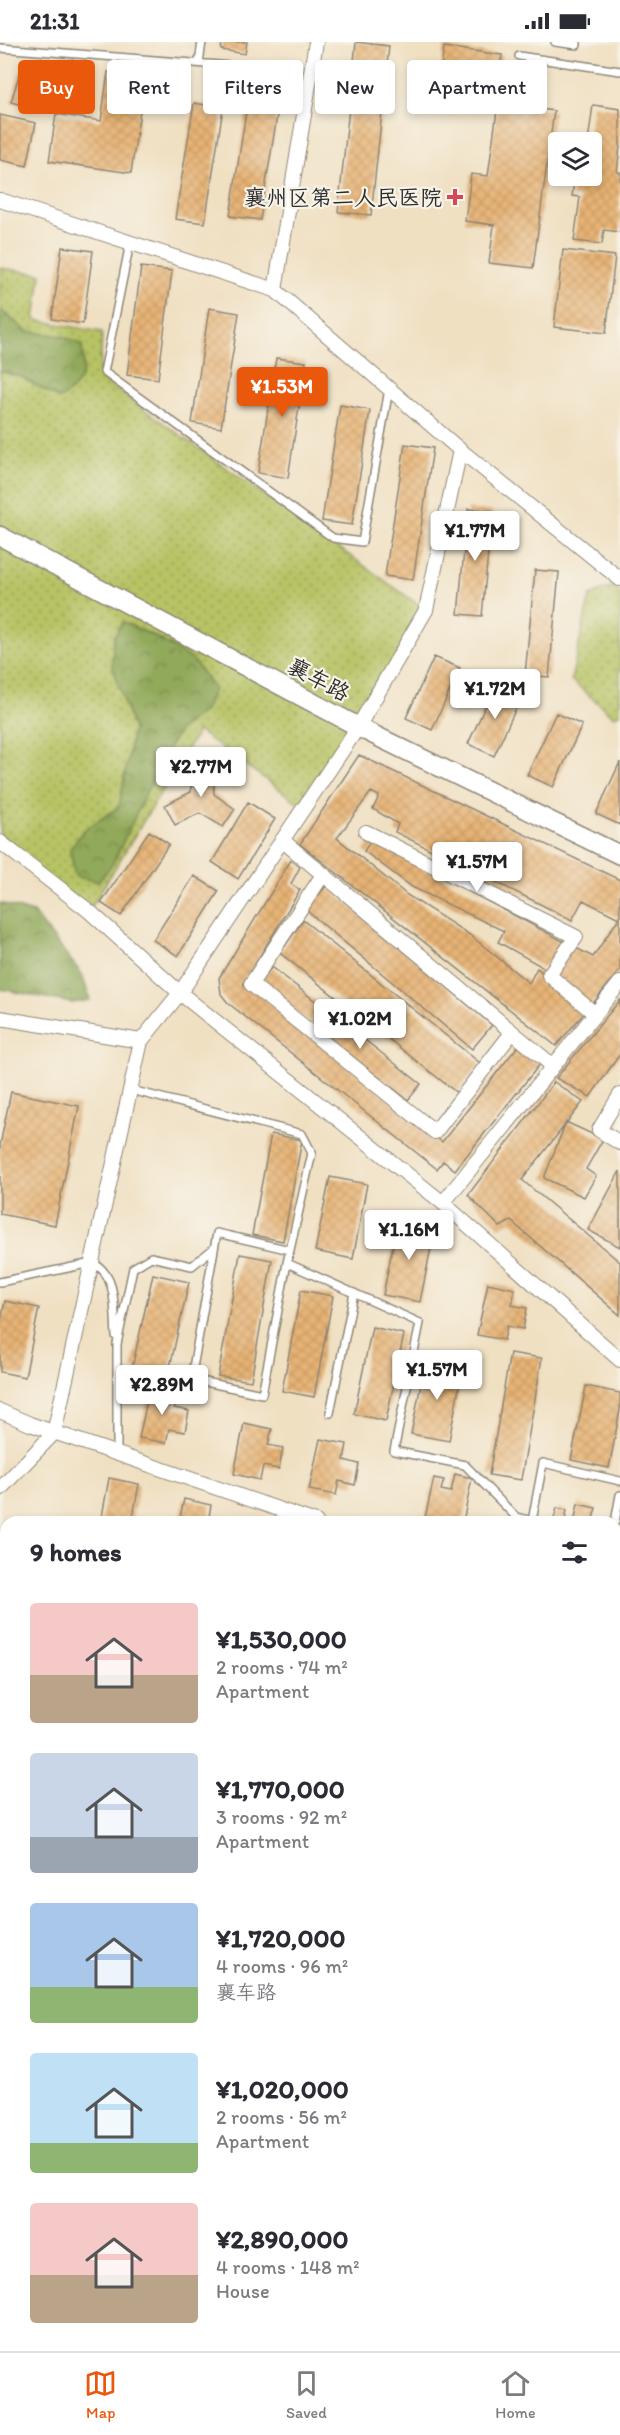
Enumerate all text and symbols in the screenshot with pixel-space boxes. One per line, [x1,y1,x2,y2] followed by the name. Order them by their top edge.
[30,8,79,35] text: 21:31
[18,60,95,114] chip: Buy
[107,60,191,114] chip: Rent
[203,60,303,114] chip: Filters
[315,60,395,114] chip: New
[407,60,547,114] chip: Apartment
[548,132,602,186] map controls
[548,132,602,186] button: layers
[244,184,442,211] place label: 襄州区第二人民医院
[446,188,464,206] marker: 襄州区第二人民医院
[233,367,331,418] pin: ¥1.53M
[251,374,313,398] text: ¥1.53M
[426,511,524,562] pin: ¥1.77M
[445,518,505,542] text: ¥1.77M
[283,652,354,707] street label: 襄车路
[446,669,544,720] pin: ¥1.72M
[464,676,526,700] text: ¥1.72M
[152,747,250,798] pin: ¥2.77M
[170,754,232,778] text: ¥2.77M
[428,842,526,893] pin: ¥1.57M
[446,849,508,873] text: ¥1.57M
[311,999,409,1050] pin: ¥1.02M
[328,1006,392,1030] text: ¥1.02M
[360,1210,458,1261] pin: ¥1.16M
[379,1217,439,1241] text: ¥1.16M
[388,1350,486,1401] pin: ¥1.57M
[406,1357,468,1381] text: ¥1.57M
[113,1365,211,1416] pin: ¥2.89M
[130,1372,194,1396] text: ¥2.89M
[30,1536,122,1568] text: 9 homes
[558,1536,591,1569] icon: filters
[216,1623,347,1655] text: ¥1,530,000
[78,1627,150,1699] icon: home
[216,1655,348,1679] text: 2 rooms · 74 m²
[216,1679,309,1703] text: Apartment
[216,1773,345,1805] text: ¥1,770,000
[78,1777,150,1849] icon: home
[216,1805,347,1829] text: 3 rooms · 92 m²
[216,1829,309,1853] text: Apartment
[216,1922,346,1954] text: ¥1,720,000
[78,1927,150,1999] icon: home
[216,1954,348,1978] text: 4 rooms · 96 m²
[216,1980,276,2004] text: 襄车路
[216,2073,349,2105] text: ¥1,020,000
[78,2077,150,2149] icon: home
[216,2105,347,2129] text: 2 rooms · 56 m²
[216,2129,309,2153] text: Apartment
[216,2223,348,2255] text: ¥2,890,000
[78,2227,150,2299] icon: home
[216,2255,360,2279] text: 4 rooms · 148 m²
[216,2279,270,2303] text: House
[84,2367,117,2422] tab: Map
[286,2367,327,2422] tab: Saved
[495,2367,536,2422] tab: Home

